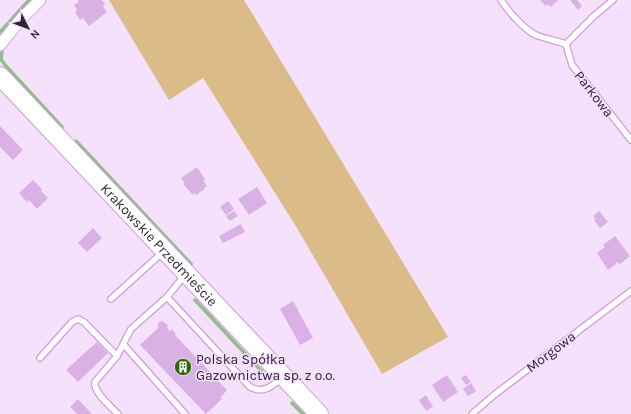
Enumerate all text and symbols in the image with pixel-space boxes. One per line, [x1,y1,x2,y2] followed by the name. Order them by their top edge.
[8,8,48,48] north arrow
[28,27,43,42] text: N
[571,68,617,120] street label: Parkowa
[97,180,221,310] street label: Krakowskie Przedmieście
[523,328,579,376] street label: Morgowa
[196,351,336,384] place label: Polska Spółka Gazownictwa sp. z o.o.
[173,357,193,377] building icon: Polska Spółka Gazownictwa sp. z o.o.

